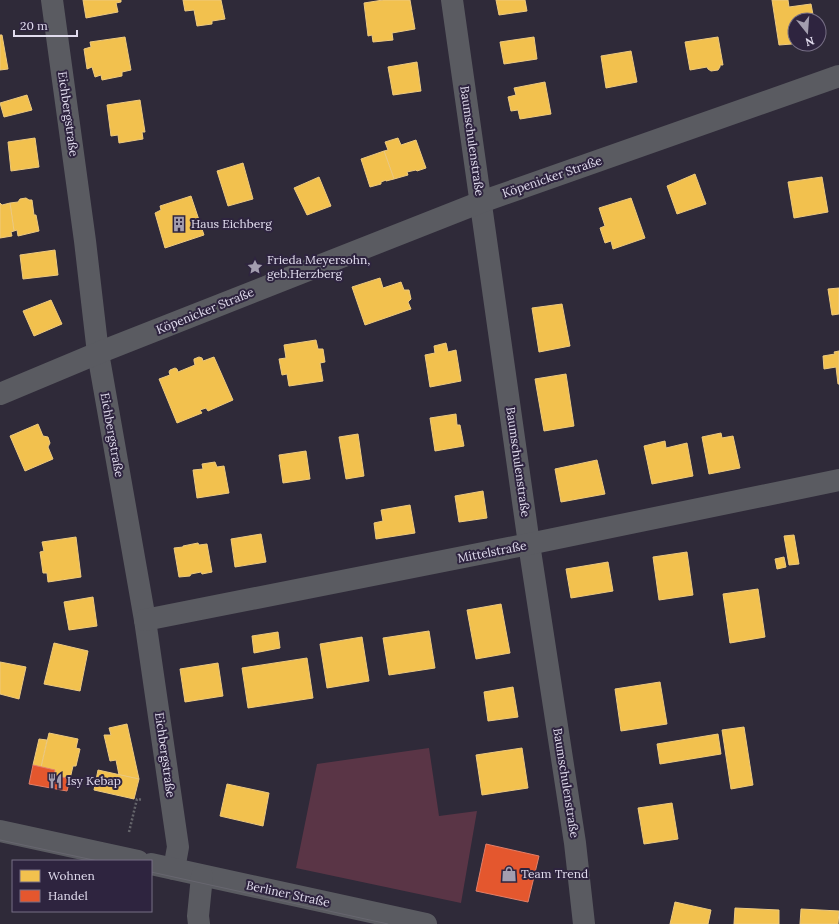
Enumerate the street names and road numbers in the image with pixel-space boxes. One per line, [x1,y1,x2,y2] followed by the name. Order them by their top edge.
[55,70,82,158] street label: Eichbergstraße
[457,85,488,197] street label: Baumschulenstraße
[500,152,604,201] street label: Köpenicker Straße
[154,284,256,337] street label: Köpenicker Straße
[98,391,127,479] street label: Eichbergstraße
[503,406,534,518] street label: Baumschulenstraße
[456,537,528,566] street label: Mittelstraße
[152,711,179,799] street label: Eichbergstraße
[550,727,583,839] street label: Baumschulenstraße
[245,877,332,910] street label: Berliner Straße

